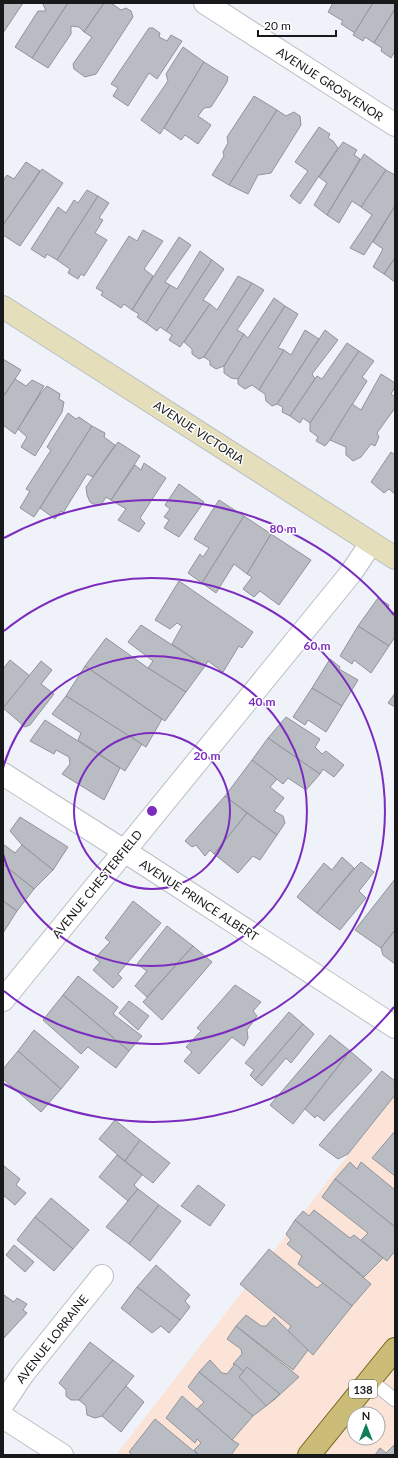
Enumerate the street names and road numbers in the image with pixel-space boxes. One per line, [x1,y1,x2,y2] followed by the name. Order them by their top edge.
[274,44,386,124] street label: AVENUE GROSVENOR
[151,397,248,467] street label: AVENUE VICTORIA
[49,827,145,941] street label: AVENUE CHESTERFIELD
[137,856,261,944] street label: AVENUE PRINCE ALBERT
[13,1292,91,1386] street label: AVENUE LORRAINE
[349,1380,377,1398] road number: 138

